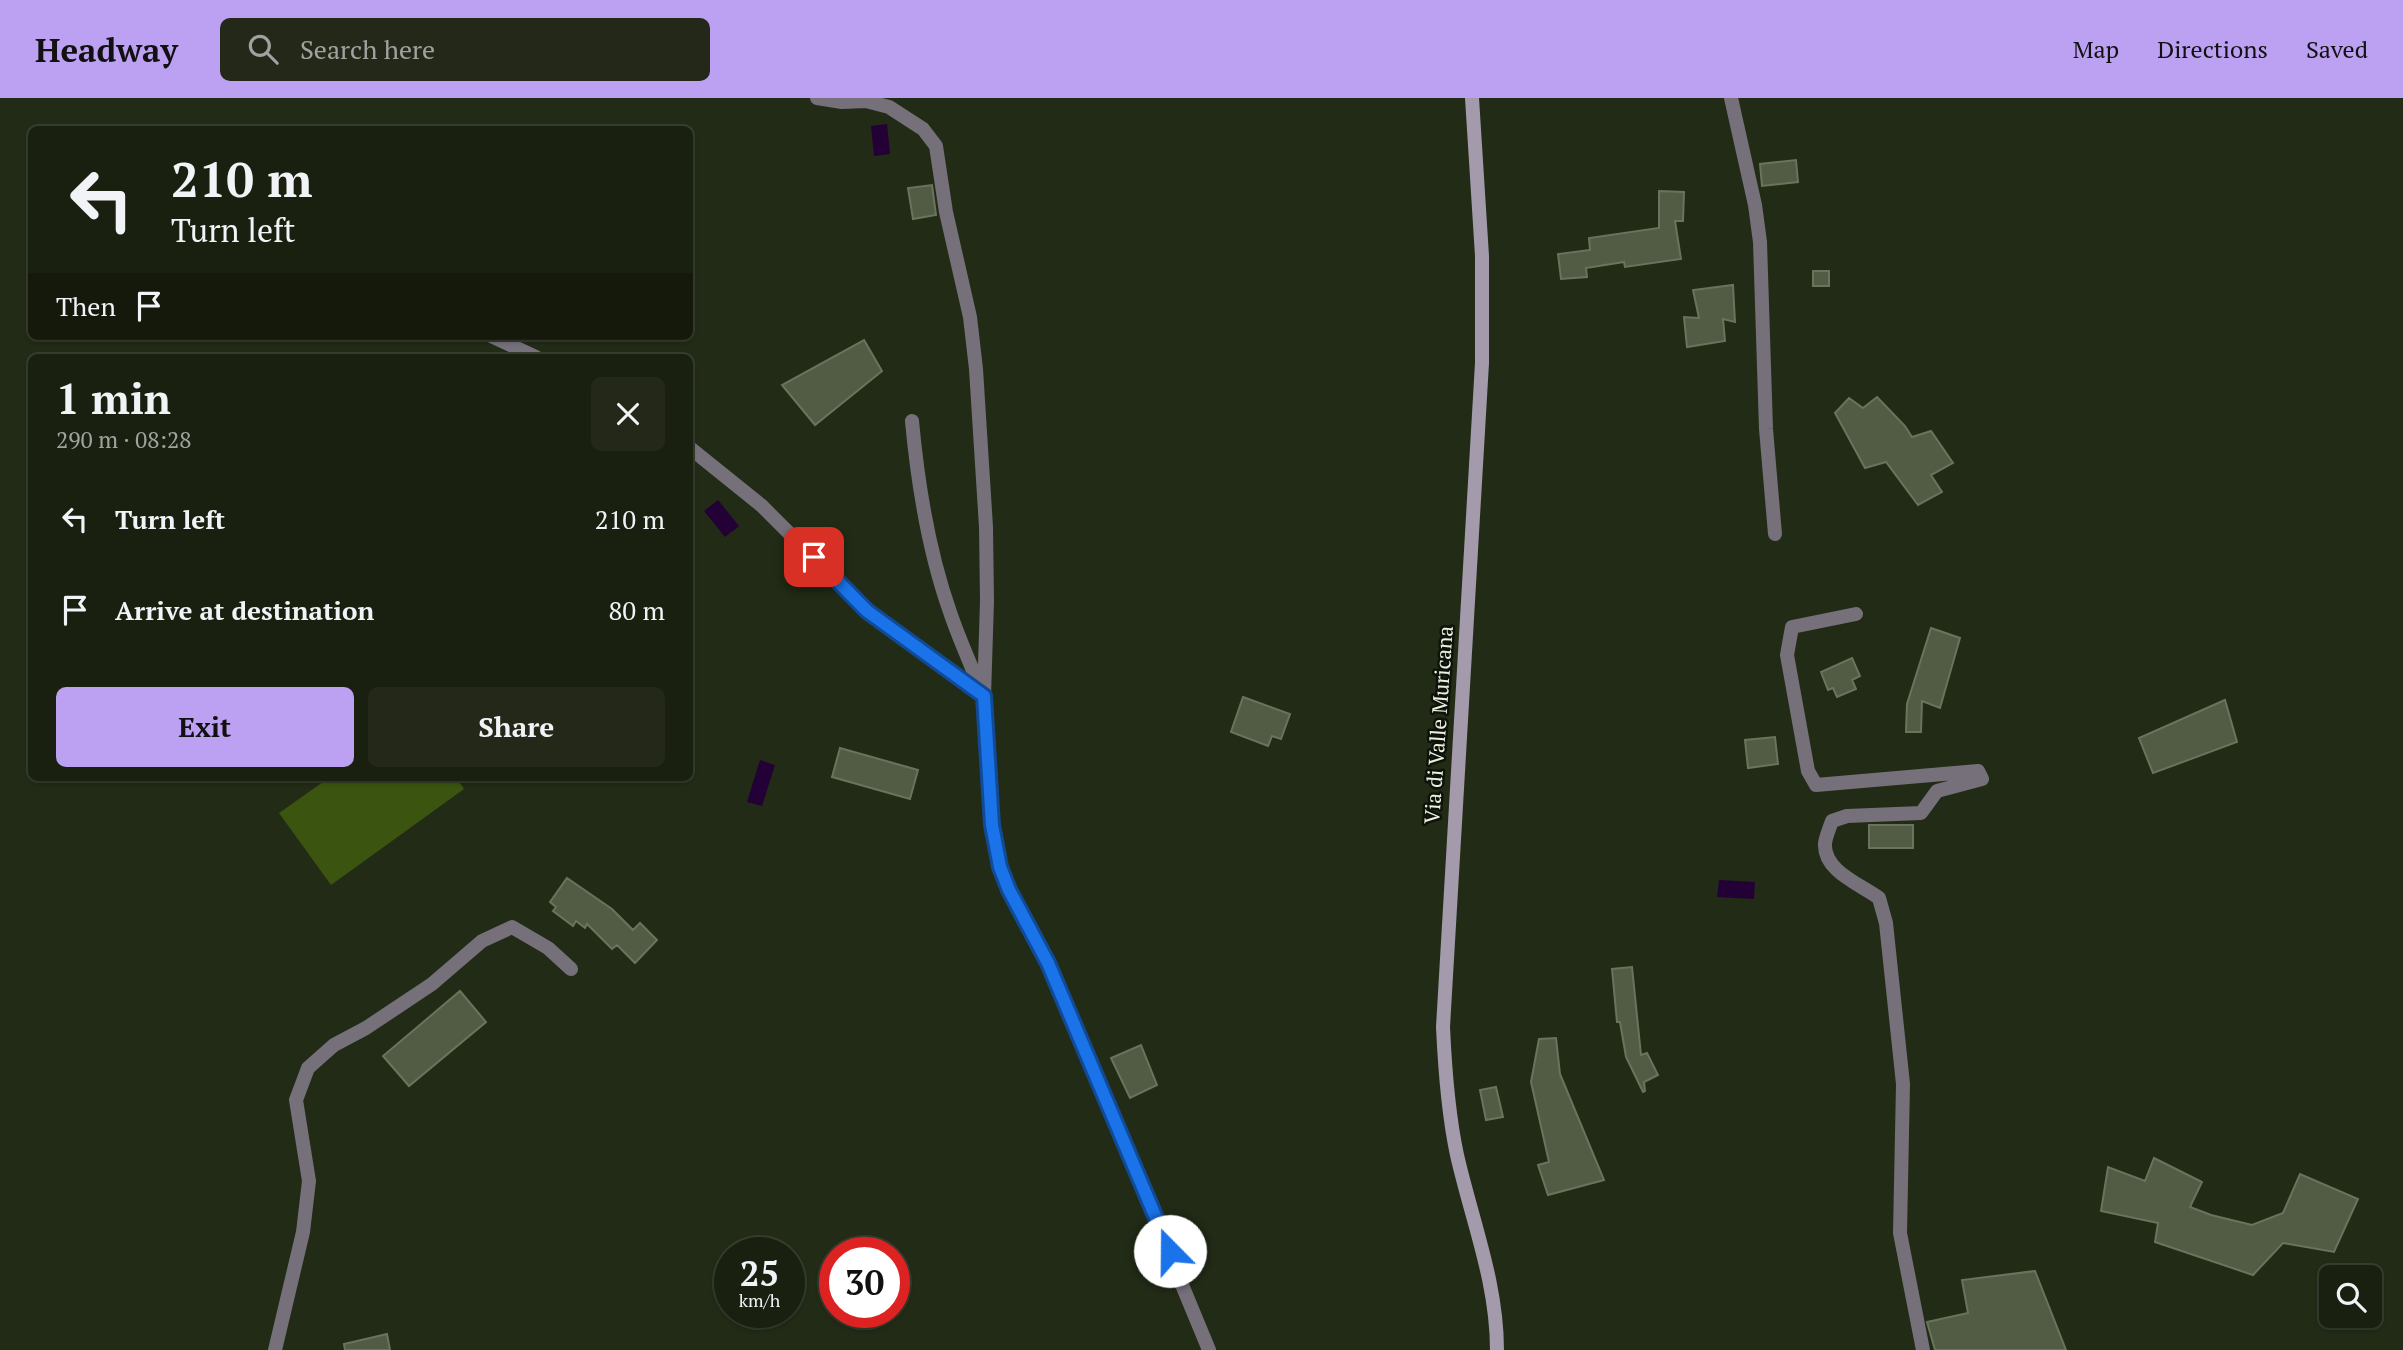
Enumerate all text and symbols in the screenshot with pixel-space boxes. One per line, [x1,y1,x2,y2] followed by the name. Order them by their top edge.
[220,18,710,81] search box
[35,28,178,71] text: Headway
[244,30,282,68] icon: search
[300,32,435,66] text: Search here
[2073,33,2119,65] text: Map
[2157,33,2268,65] text: Directions
[2306,33,2368,65] text: Saved
[171,146,313,211] text: 210 m
[56,154,147,245] icon: left
[171,209,295,251] text: Turn left
[130,287,168,325] icon: arrive
[56,289,116,323] text: Then
[56,370,171,426] text: 1 min
[591,377,665,451] button: close
[56,424,191,455] text: 290 m · 08:28
[56,500,94,538] icon: left
[115,502,225,536] text: Turn left
[595,502,665,536] text: 210 m
[784,527,844,587] pin
[795,538,833,576] icon: arrive
[56,591,94,629] icon: arrive
[115,593,374,627] text: Arrive at destination
[609,593,665,627] text: 80 m
[1417,625,1459,825] street label: Via di Valle Muricana
[56,687,354,767] button: Exit
[368,687,665,767] button: Share
[1133,1214,1207,1288] position arrow
[819,1237,910,1328] speed limit sign: 30
[740,1250,779,1296] text: 25
[2319,1265,2382,1328] map controls
[2319,1265,2382,1328] button: search
[739,1288,780,1312] text: km/h

